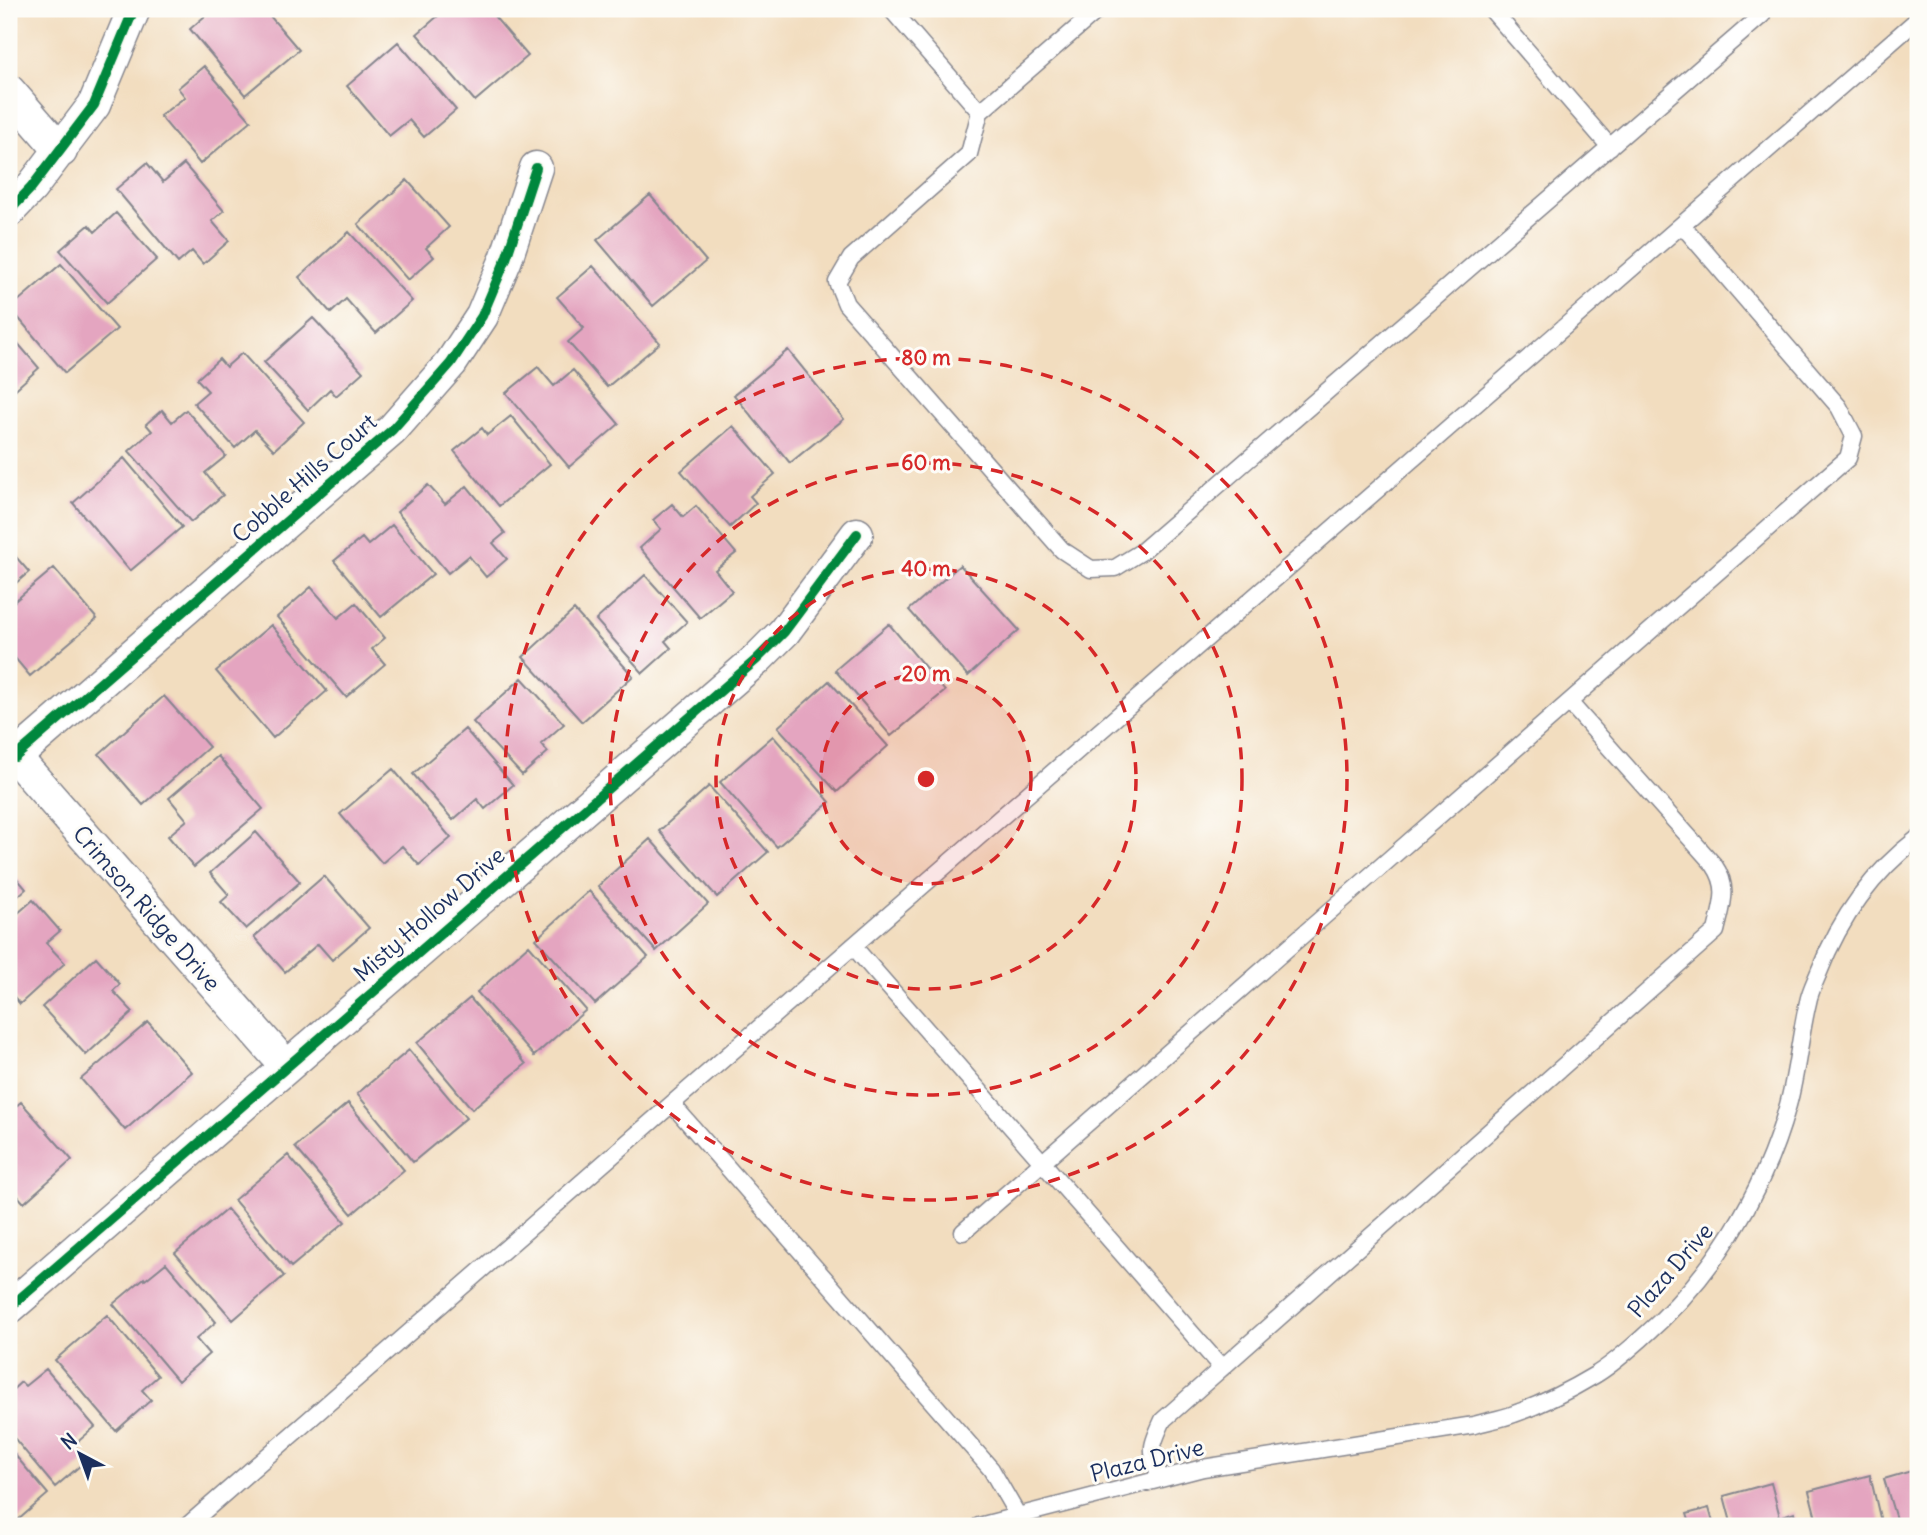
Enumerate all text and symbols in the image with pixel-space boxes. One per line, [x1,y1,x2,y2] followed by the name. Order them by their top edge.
[901,344,951,371] text: 80 m
[226,407,383,549] street label: Cobble Hills Court
[901,449,951,476] text: 60 m
[901,555,951,582] text: 40 m
[902,660,951,687] text: 20 m
[914,767,938,791] centre of rings
[67,819,227,997] street label: Crimson Ridge Drive
[347,840,511,988] street label: Misty Hollow Drive
[1621,1217,1719,1323] street label: Plaza Drive
[46,1420,116,1490] north arrow
[56,1428,82,1455] text: N
[1087,1432,1207,1488] street label: Plaza Drive

